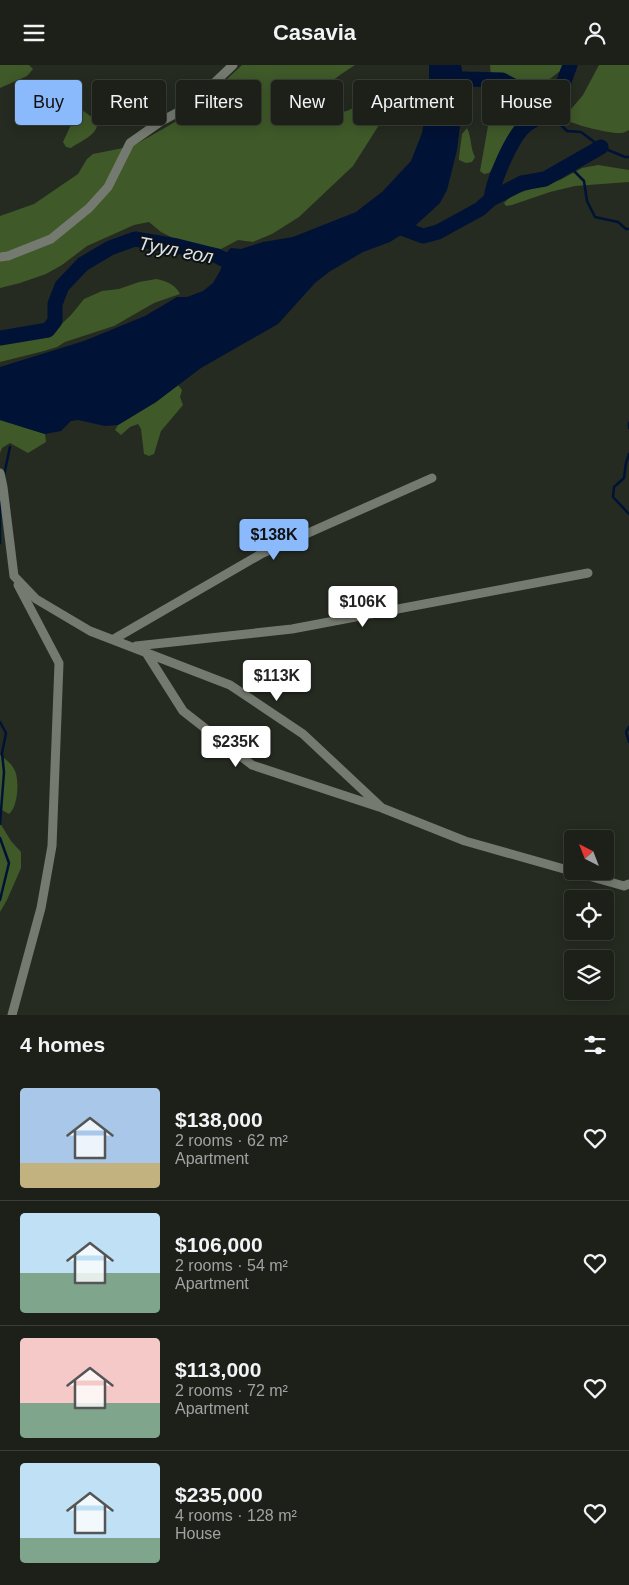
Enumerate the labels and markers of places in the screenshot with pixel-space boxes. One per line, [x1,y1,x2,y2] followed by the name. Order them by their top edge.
[239,519,309,561] pin: $138K
[328,585,398,628] pin: $106K
[242,659,312,702] pin: $113K
[201,725,271,768] pin: $235K

